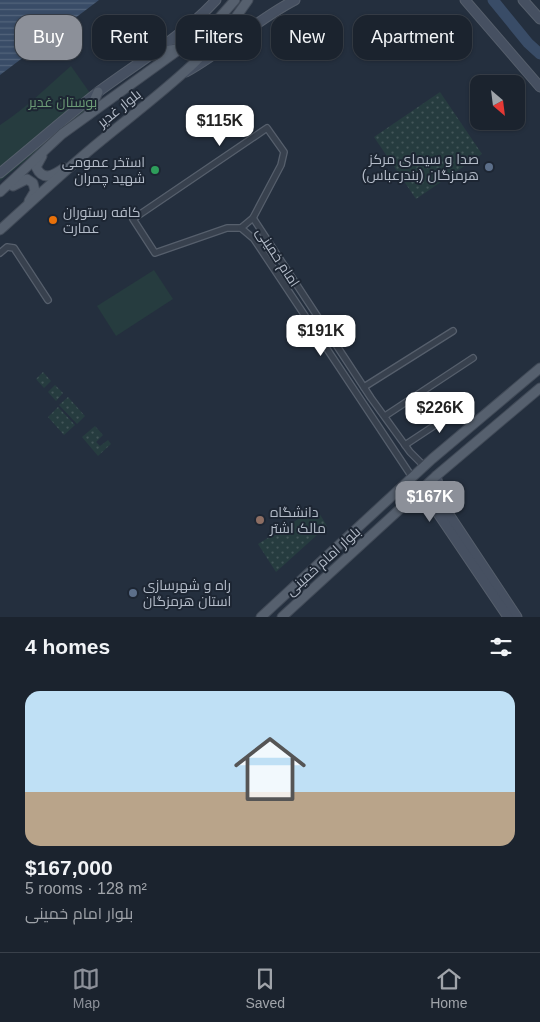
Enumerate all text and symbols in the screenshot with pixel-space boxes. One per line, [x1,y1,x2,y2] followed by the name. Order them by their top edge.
[15,15,82,60] chip: Buy
[92,15,166,60] chip: Rent
[176,15,261,60] chip: Filters
[271,15,343,60] chip: New
[353,15,472,60] chip: Apartment
[470,75,525,130] north arrow
[470,75,525,130] map controls
[93,86,144,131] street label: بلوار غدیر
[28,94,97,110] park label: بوستان غدیر
[185,104,255,147] pin: $115K
[197,112,243,129] text: $115K
[362,151,479,183] place label: صدا و سیمای مرکز هرمزگان (بندرعباس)
[62,154,145,188] place label: استخر عمومی شهید چمران
[483,161,495,173] marker: صدا و سیمای مرکز هرمزگان (بندرعباس)
[149,164,161,176] marker: استخر عمومی شهید چمران
[63,204,141,236] place label: کافه رستوران عمارت
[47,214,59,226] marker: کافه رستوران عمارت
[251,224,303,291] street label: امام خمینی
[286,314,356,357] pin: $191K
[297,322,345,339] text: $191K
[405,392,475,434] pin: $226K
[416,399,464,416] text: $226K
[395,480,465,523] pin: $167K
[406,488,454,505] text: $167K
[269,504,326,536] place label: دانشگاه مالک اشتر
[254,514,266,526] marker: دانشگاه مالک اشتر
[282,523,365,600] street label: بلوار امام خمینی
[143,577,231,609] place label: راه و شهرسازی استان هرمزگان
[127,587,139,599] marker: راه و شهرسازی استان هرمزگان
[487,633,515,661] icon: filters
[25,635,110,658] text: 4 homes
[225,724,315,814] icon: home
[25,856,113,879] text: $167,000
[25,880,147,897] text: 5 rooms · 128 m²
[25,905,133,922] text: بلوار امام خمینی
[72,965,100,1011] tab: Map
[245,965,285,1011] tab: Saved
[430,965,467,1011] tab: Home

